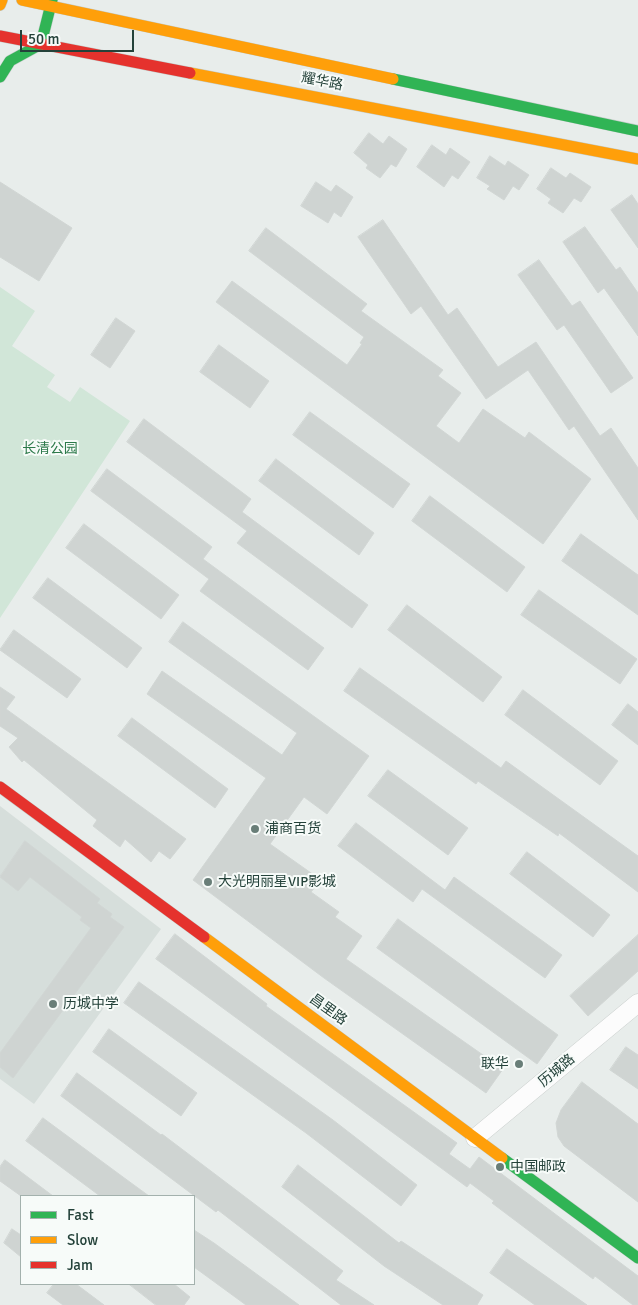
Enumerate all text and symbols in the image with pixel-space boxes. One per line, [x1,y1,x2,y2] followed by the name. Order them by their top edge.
[22,20,136,52] scale bar
[28,30,59,48] text: 50 m
[300,70,344,94] street label: 耀华路
[22,441,78,457] park label: 长清公园
[265,821,321,837] place label: 浦商百货
[249,823,261,835] marker: 浦商百货
[218,874,336,890] place label: 大光明丽星VIP影城
[202,876,214,888] marker: 大光明丽星VIP影城
[306,991,350,1029] street label: 昌里路
[63,996,119,1012] place label: 历城中学
[47,998,59,1010] marker: 历城中学
[536,1051,578,1091] street label: 历城路
[481,1056,509,1072] place label: 联华
[513,1058,525,1070] marker: 联华
[510,1159,566,1175] place label: 中国邮政
[494,1161,506,1173] marker: 中国邮政
[20,1195,195,1285] legend
[67,1206,94,1224] text: Fast
[67,1231,98,1249] text: Slow
[67,1256,93,1274] text: Jam

